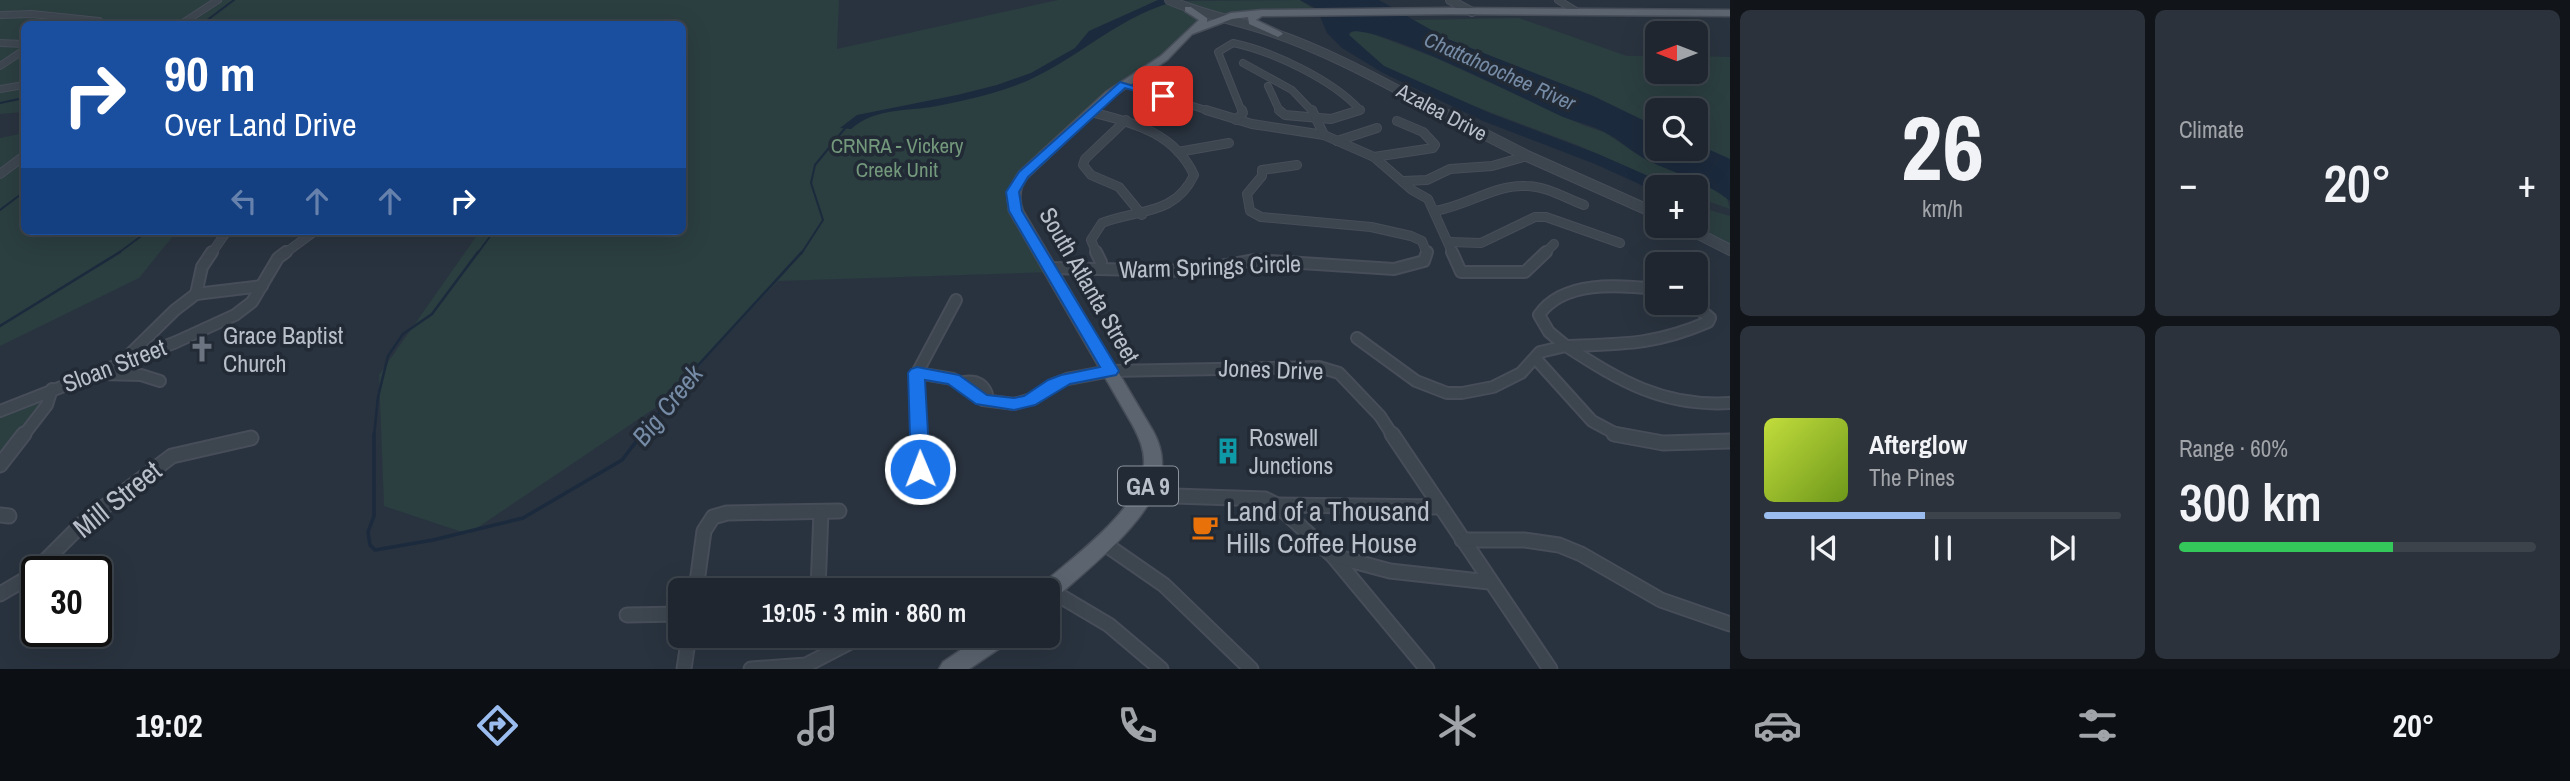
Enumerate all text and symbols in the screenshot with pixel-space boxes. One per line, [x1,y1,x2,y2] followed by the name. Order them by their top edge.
[1645,21,1708,84] north arrow
[1645,21,1708,315] map controls
[1420,25,1581,118] water label: Chattahoochee River
[164,40,256,106] text: 90 m
[49,49,140,140] icon: right
[1133,66,1193,126] pin
[1391,76,1492,148] street label: Azalea Drive
[1144,77,1182,115] icon: arrive
[1901,86,1984,208] text: 26
[1645,98,1708,161] button: search
[164,103,357,146] text: Over Land Drive
[2179,114,2244,145] text: Climate
[831,131,964,184] park label: CRNRA - Vickery Creek Unit
[2323,148,2392,218] text: 20°
[2179,158,2197,209] text: −
[2518,158,2536,209] text: +
[1645,175,1708,238] button: +
[225,182,263,220] icon: left
[298,182,336,220] icon: ahead
[371,182,409,220] icon: ahead
[444,182,482,220] icon: right
[1922,193,1963,224] text: km/h
[1032,201,1148,369] street label: South Atlanta Street
[1119,247,1301,285] street label: Warm Springs Circle
[1645,252,1708,315] button: −
[223,319,344,379] place label: Grace Baptist Church
[58,330,171,399] street label: Sloan Street
[187,334,217,364] church icon: Grace Baptist Church
[1218,351,1324,387] street label: Jones Drive
[624,356,711,453] water label: Big Creek
[1249,421,1333,481] place label: Roswell Junctions
[1869,427,1967,462] text: Afterglow
[883,432,957,506] position arrow
[2179,433,2288,464] text: Range · 60%
[1213,436,1243,466] building icon: Roswell Junctions
[65,452,169,546] street label: Mill Street
[1869,462,1955,493] text: The Pines
[1118,466,1178,506] road number: GA 9
[2179,467,2322,537] text: 300 km
[1226,492,1430,562] place label: Land of a Thousand Hills Coffee House
[1190,512,1220,542] cafe icon: Land of a Thousand Hills Coffee House
[1805,529,1843,567] icon: previous
[1924,529,1962,567] icon: pause
[2043,529,2081,567] icon: next
[21,556,112,647] speed limit sign: 30
[762,595,966,630] text: 19:05 · 3 min · 860 m
[473,701,522,750] icon: directions
[793,701,842,750] icon: music
[1113,701,1162,750] icon: phone
[1433,701,1482,750] icon: climate
[1753,701,1802,750] icon: car
[2073,701,2122,750] icon: filters
[135,704,203,747] text: 19:02
[2393,704,2435,747] text: 20°

